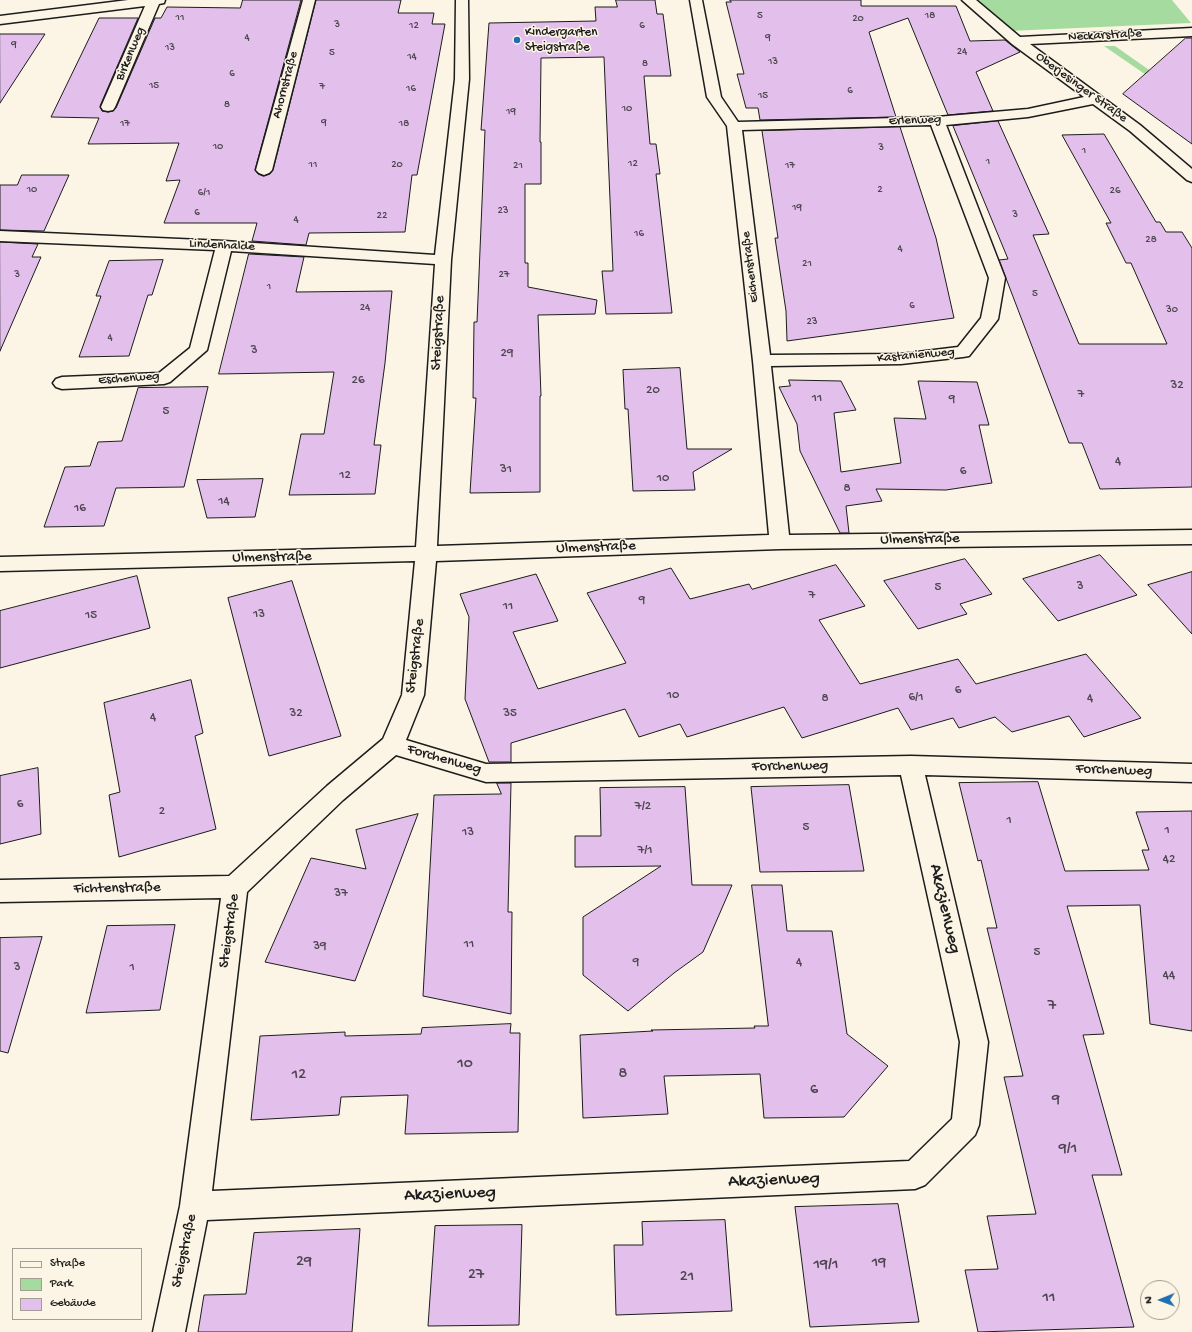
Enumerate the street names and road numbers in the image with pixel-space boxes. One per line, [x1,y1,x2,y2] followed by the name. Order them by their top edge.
[113,25,149,83] street label: Birkenweg
[1068,26,1142,46] street label: Neckarstraße
[1032,49,1130,127] street label: Oberjesinger Straße
[270,50,302,120] street label: Ahornstraße
[888,112,942,130] street label: Erlenweg
[739,230,763,304] street label: Eichenstraße
[189,236,255,256] street label: Lindenhalde
[428,295,450,371] street label: Steigstraße
[877,345,955,367] street label: Kastanienweg
[98,369,160,389] street label: Eschenweg
[880,530,960,550] street label: Ulmenstraße
[556,538,636,558] street label: Ulmenstraße
[232,548,312,568] street label: Ulmenstraße
[403,618,429,694] street label: Steigstraße
[405,741,483,779] street label: Forchenweg
[751,757,829,777] street label: Forchenweg
[1075,761,1153,781] street label: Forchenweg
[923,862,965,956] street label: Akazienweg
[73,879,161,899] street label: Fichtenstraße
[216,893,244,969] street label: Steigstraße
[728,1169,820,1193] street label: Akazienweg
[404,1183,496,1207] street label: Akazienweg
[168,1213,202,1289] street label: Steigstraße

